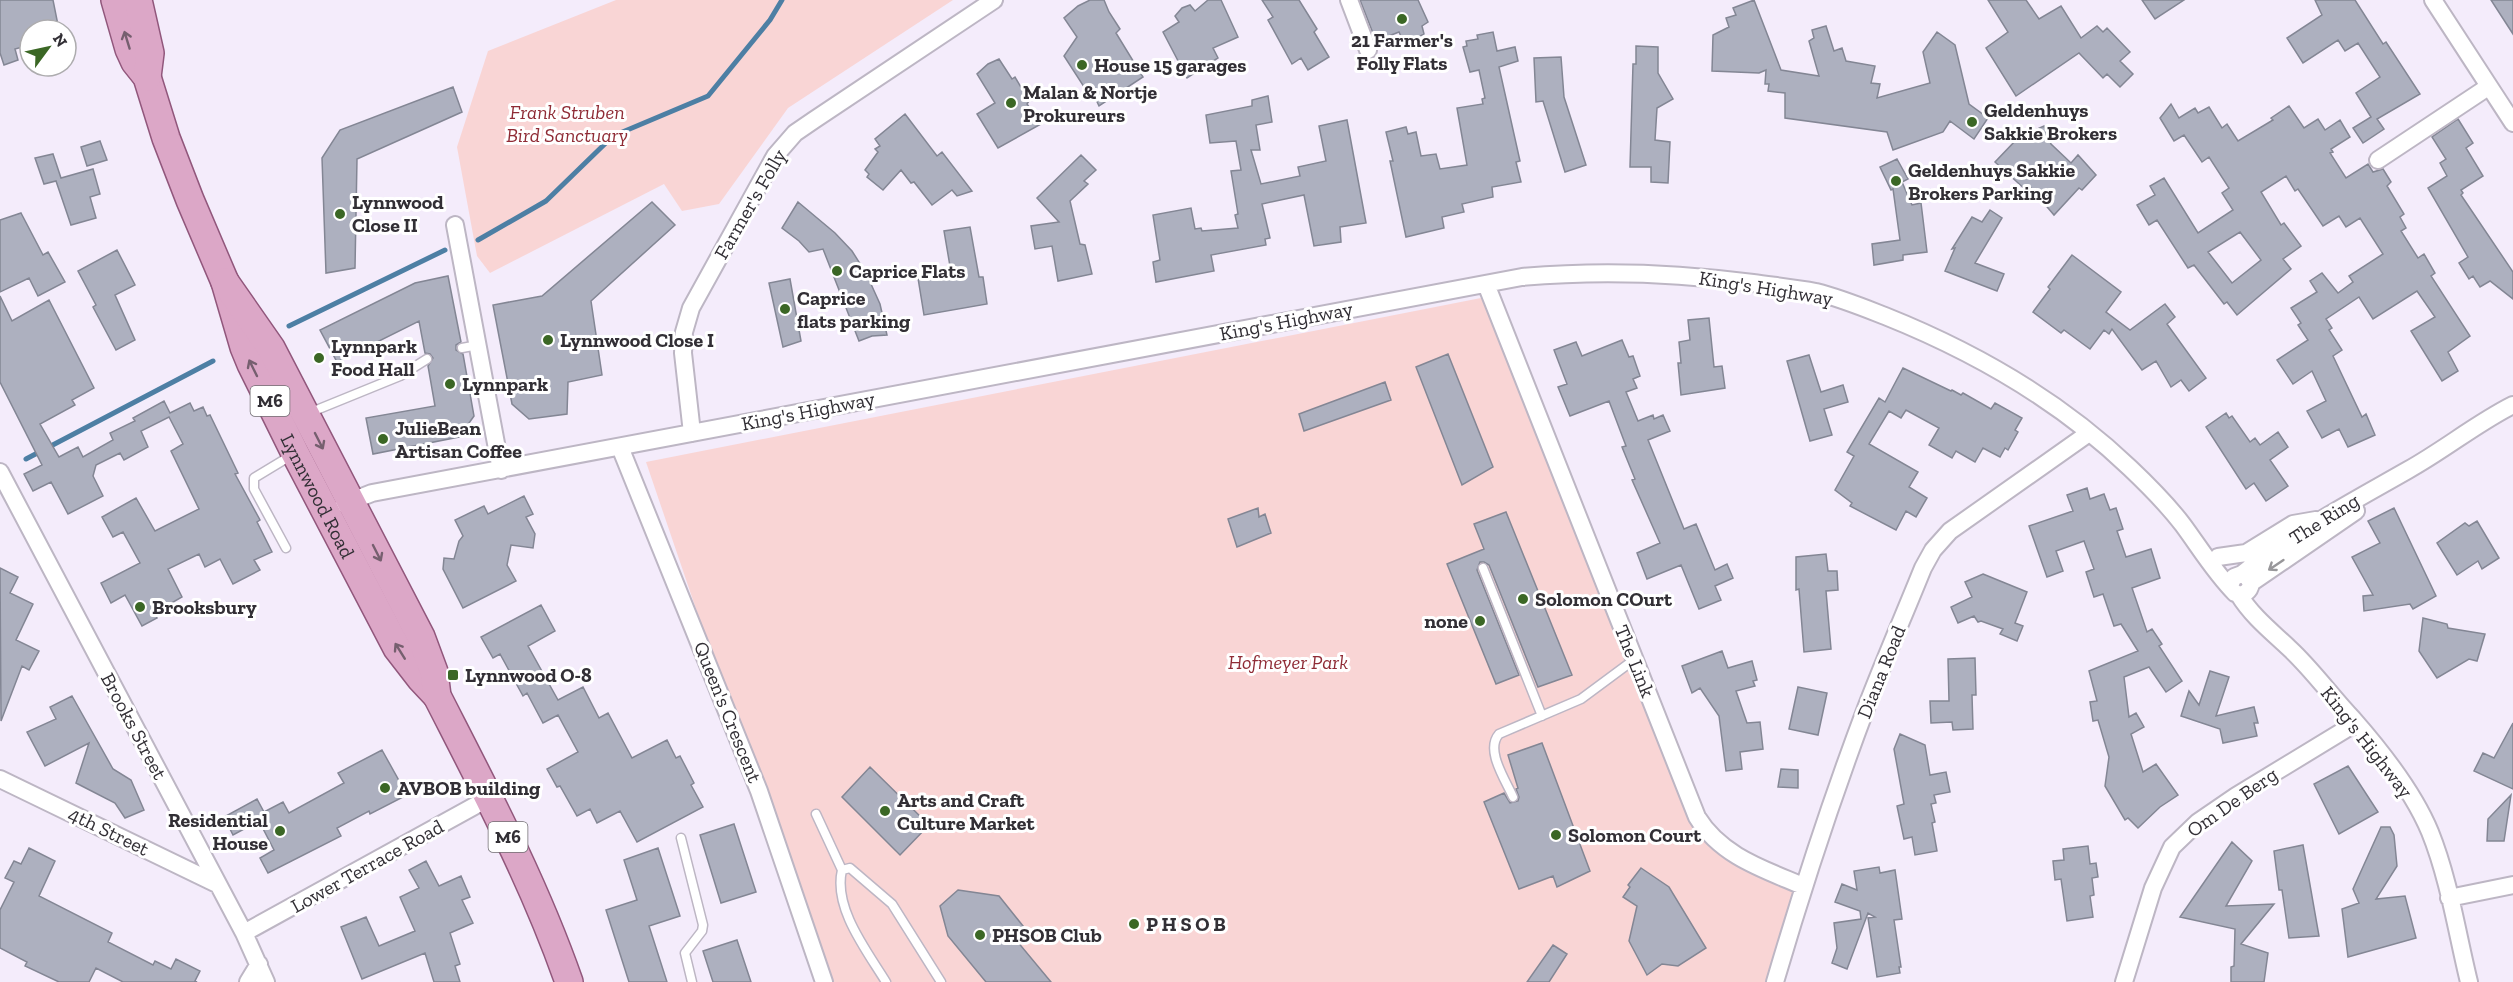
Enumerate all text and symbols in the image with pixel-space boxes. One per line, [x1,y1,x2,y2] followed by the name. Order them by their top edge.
[1395,12,1409,26] marker: 21 Farmer's Folly Flats
[18,18,78,78] north arrow
[1351,28,1453,75] place label: 21 Farmer's Folly Flats
[49,30,71,50] text: N
[121,31,132,50] one-way arrow
[1094,53,1246,77] place label: House 15 garages
[1075,58,1089,72] marker: House 15 garages
[1023,80,1157,127] place label: Malan & Nortje Prokureurs
[1004,96,1018,110] marker: Malan & Nortje Prokureurs
[1984,98,2117,145] place label: Geldenhuys Sakkie Brokers
[506,100,628,147] park label: Frank Struben Bird Sanctuary
[1965,115,1979,129] marker: Geldenhuys Sakkie Brokers
[709,144,791,263] street label: Farmer's Folly
[1908,158,2075,205] place label: Geldenhuys Sakkie Brokers Parking
[1889,174,1903,188] marker: Geldenhuys Sakkie Brokers Parking
[352,190,444,237] place label: Lynnwood Close II
[333,207,347,221] marker: Lynnwood Close II
[849,259,965,283] place label: Caprice Flats
[830,264,844,278] marker: Caprice Flats
[1697,266,1835,311] street label: King's Highway
[797,286,911,333] place label: Caprice flats parking
[1217,296,1355,346] street label: King's Highway
[778,302,792,316] marker: Caprice flats parking
[560,328,714,352] place label: Lynnwood Close I
[541,333,555,347] marker: Lynnwood Close I
[331,334,417,381] place label: Lynnpark Food Hall
[312,351,326,365] marker: Lynnpark Food Hall
[247,359,259,377] one-way arrow
[462,372,548,396] place label: Lynnpark
[443,377,457,391] marker: Lynnpark
[250,386,290,416] road number: M6
[739,386,877,436] street label: King's Highway
[395,416,522,463] place label: JulieBean Artisan Coffee
[275,430,360,562] street label: Lynnwood Road
[314,431,325,449] one-way arrow
[376,432,390,446] marker: JulieBean Artisan Coffee
[2285,488,2363,550] street label: The Ring
[371,544,383,561] one-way arrow
[2269,559,2285,571] one-way arrow
[1535,587,1673,611] place label: Solomon COurt
[1516,592,1530,606] marker: Solomon COurt
[152,595,257,619] place label: Brooksbury
[133,600,147,614] marker: Brooksbury
[1424,609,1468,633] place label: none
[1473,614,1487,628] marker: none
[1610,621,1661,701] street label: The Link
[1852,622,1910,722] street label: Diana Road
[689,638,767,787] street label: Queen's Crescent
[394,643,406,660] one-way arrow
[1228,650,1348,674] park label: Hofmeyer Park
[465,663,592,687] place label: Lynnwood O-8
[446,668,460,682] marker: Lynnwood O-8
[96,669,172,784] street label: Brooks Street
[2316,681,2419,803] street label: King's Highway
[2182,762,2282,842] street label: Om De Berg
[397,776,541,800] place label: AVBOB building
[378,781,392,795] marker: AVBOB building
[897,788,1035,835] place label: Arts and Craft Culture Market
[65,801,154,861] street label: 4th Street
[878,804,892,818] marker: Arts and Craft Culture Market
[168,808,268,855] place label: Residential House
[286,814,448,918] street label: Lower Terrace Road
[488,822,528,852] road number: M6
[1568,823,1702,847] place label: Solomon Court
[273,824,287,838] marker: Residential House
[1549,828,1563,842] marker: Solomon Court
[1146,912,1226,936] place label: P H S O B
[1127,917,1141,931] marker: P H S O B
[992,923,1102,947] place label: PHSOB Club
[973,928,987,942] marker: PHSOB Club

